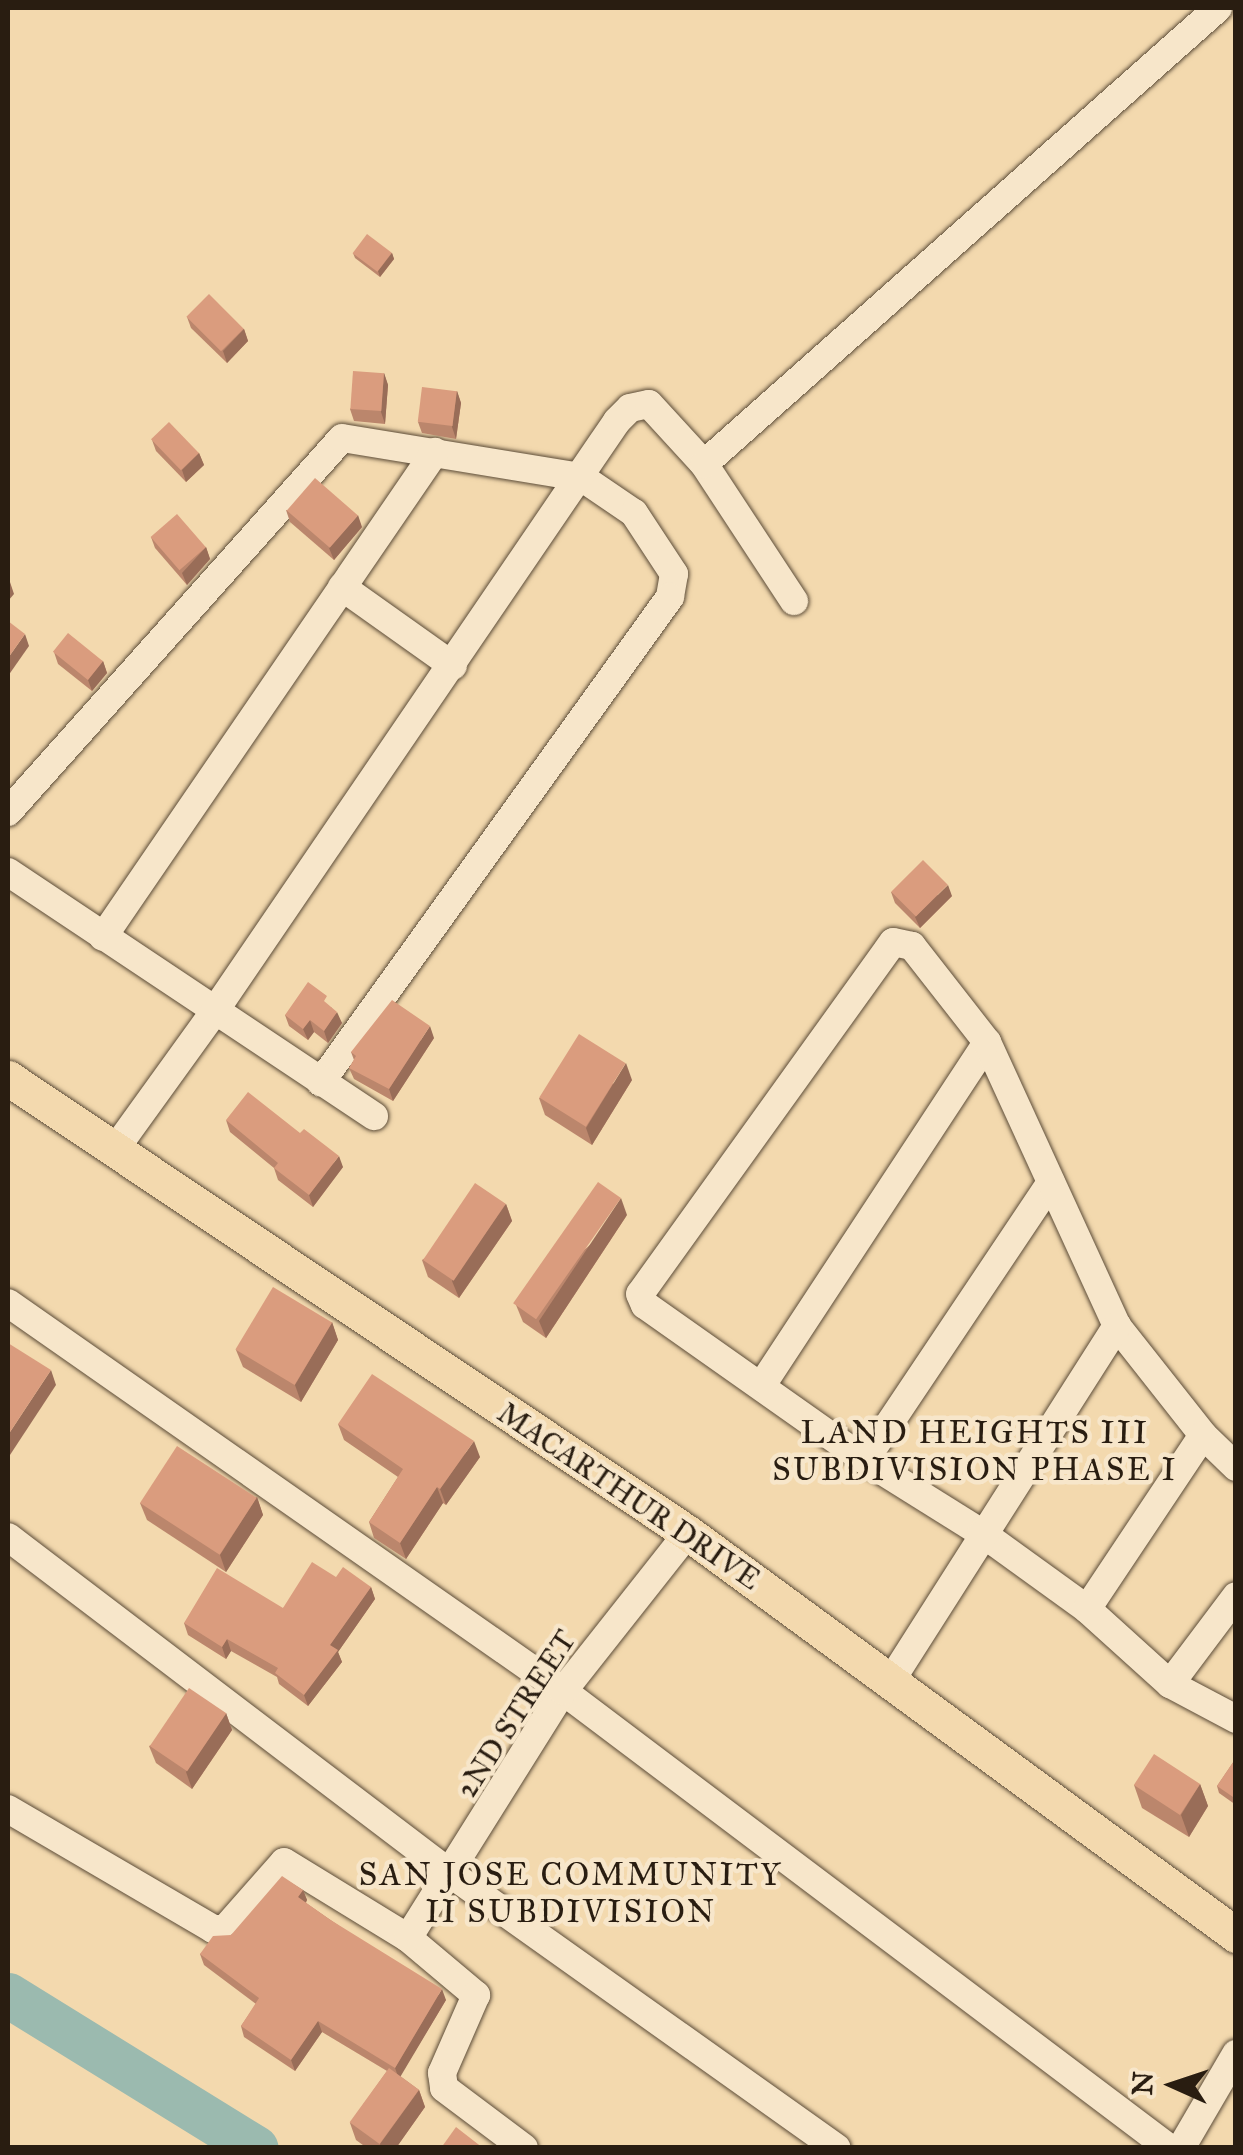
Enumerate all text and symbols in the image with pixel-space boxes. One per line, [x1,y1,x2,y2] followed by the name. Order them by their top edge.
[491,1395,767,1597] street label: MACARTHUR DRIVE
[772,1415,1178,1490] district label: LAND HEIGHTS III SUBDIVISION PHASE I
[448,1623,584,1805] street label: 2ND STREET
[359,1857,783,1932] district label: SAN JOSE COMMUNITY II SUBDIVISION
[1123,2035,1223,2135] north arrow
[1124,2071,1161,2096] text: N

